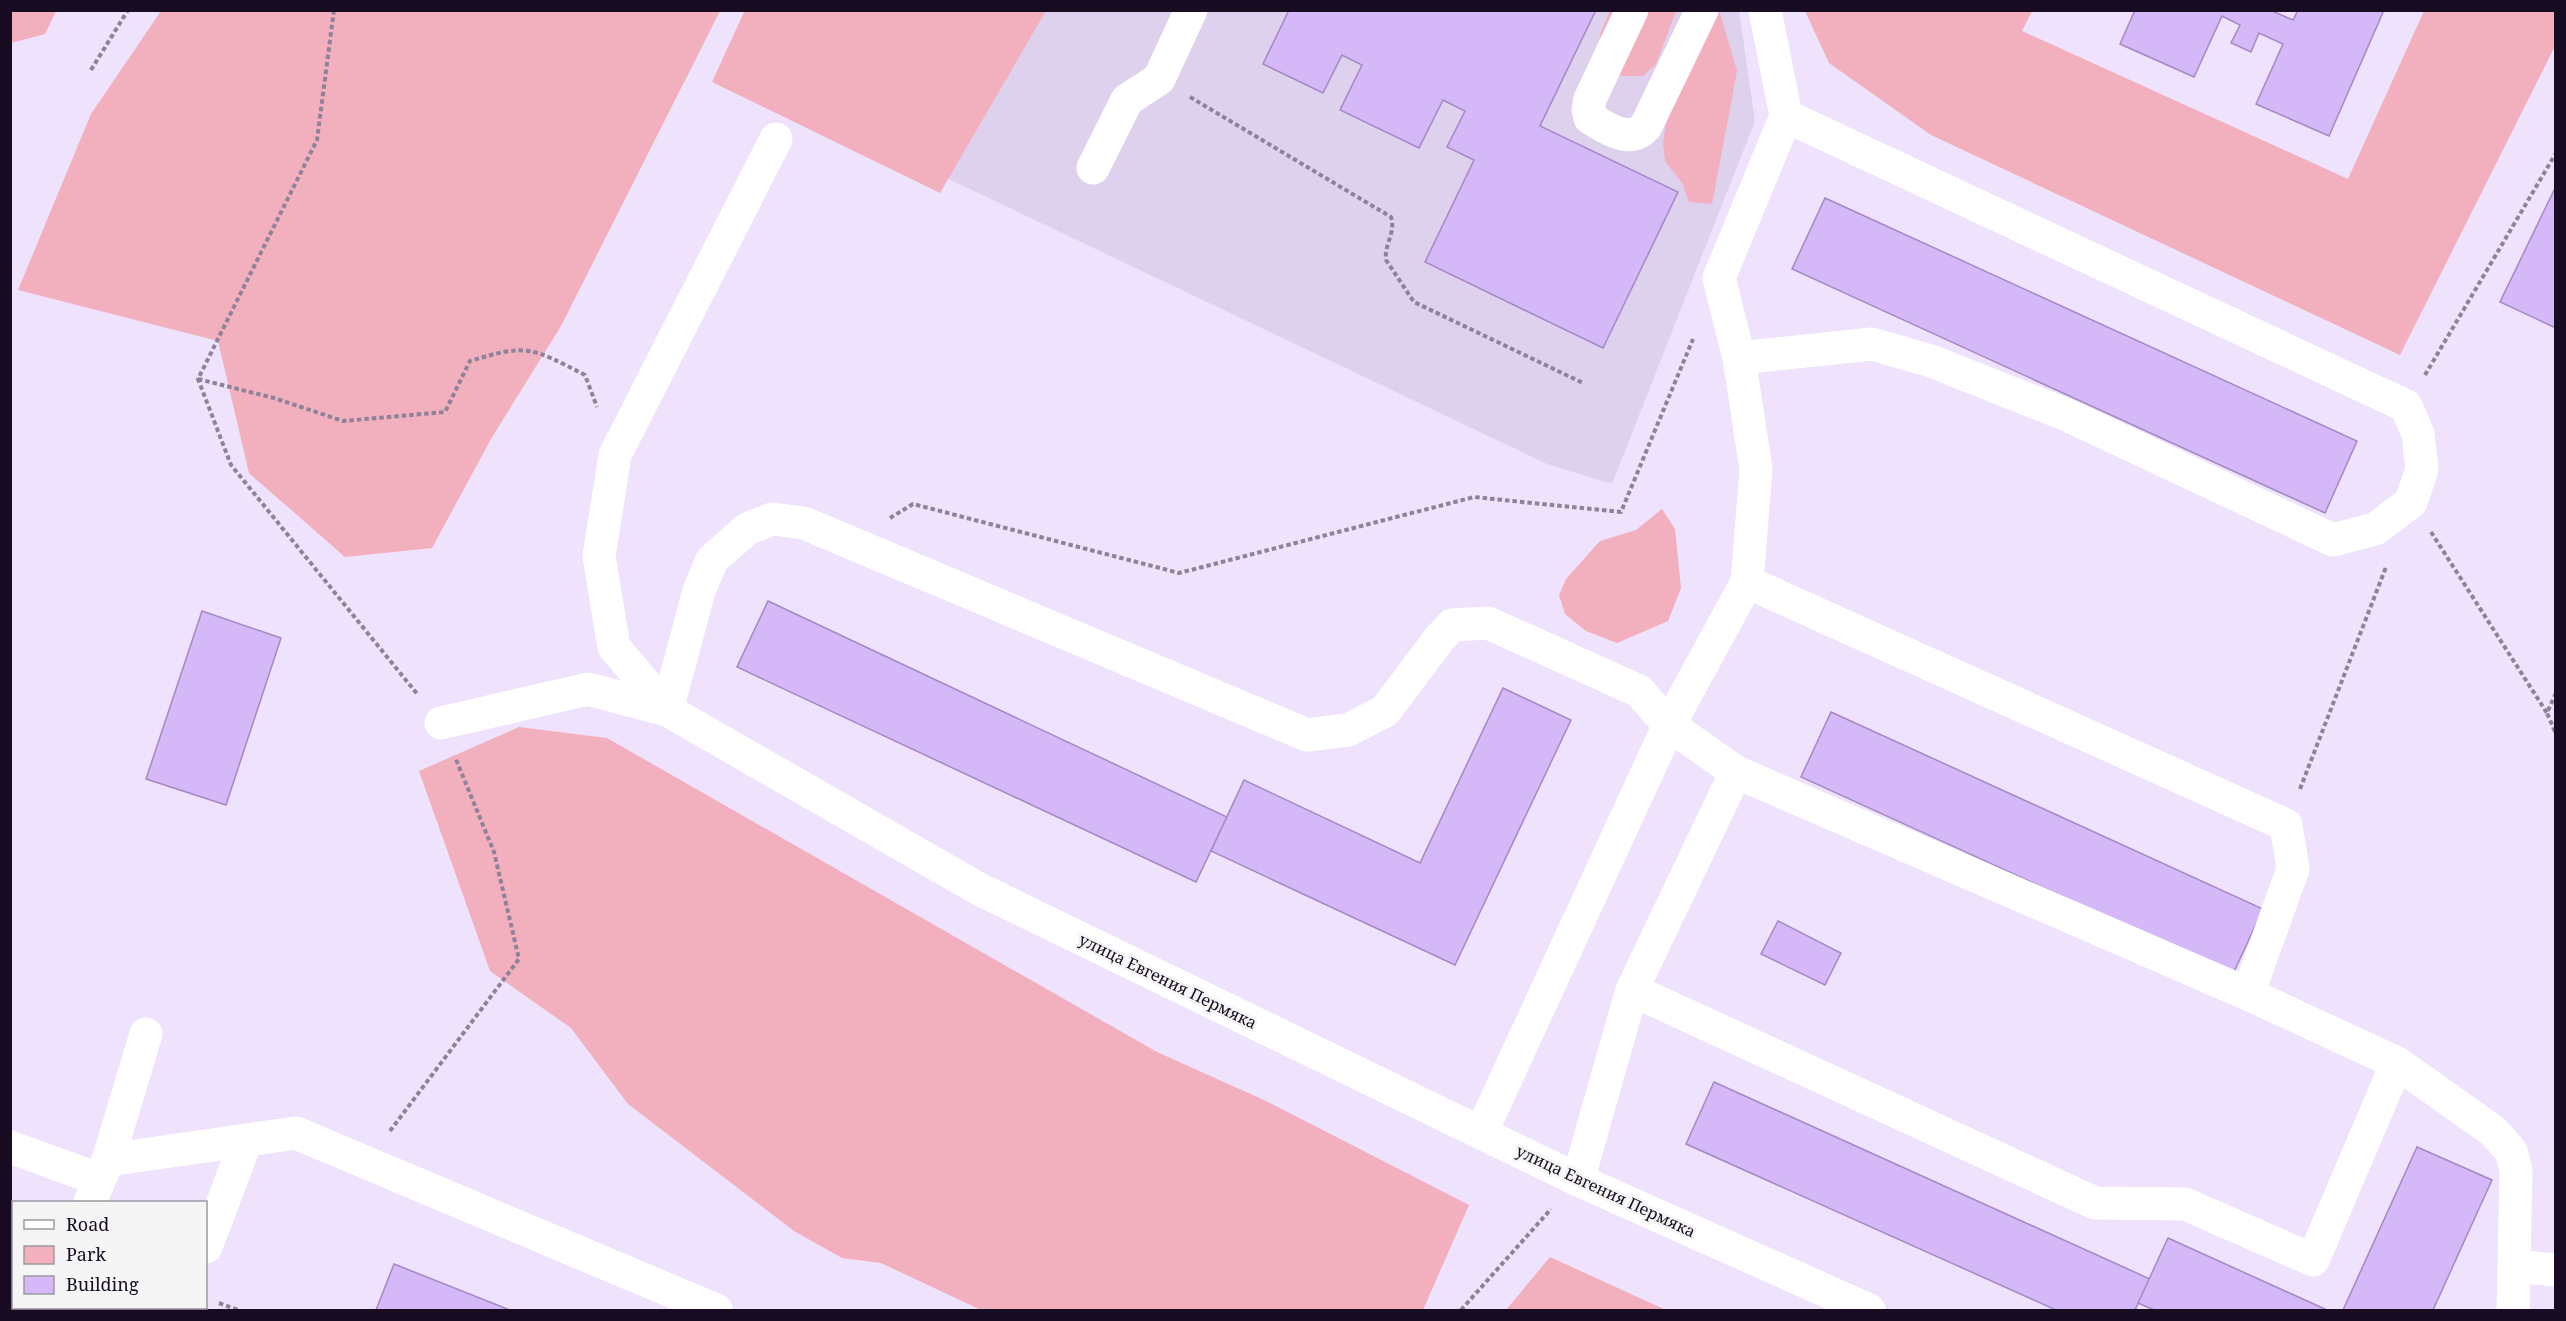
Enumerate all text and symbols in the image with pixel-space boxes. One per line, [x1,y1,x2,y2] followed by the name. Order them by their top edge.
[1075,928,1261,1034] street label: улица Евгения Пермяка
[1513,1140,1699,1242] street label: улица Евгения Пермяка
[12,1201,207,1309] legend
[66,1212,109,1236] text: Road
[66,1242,106,1266] text: Park
[66,1272,139,1296] text: Building

